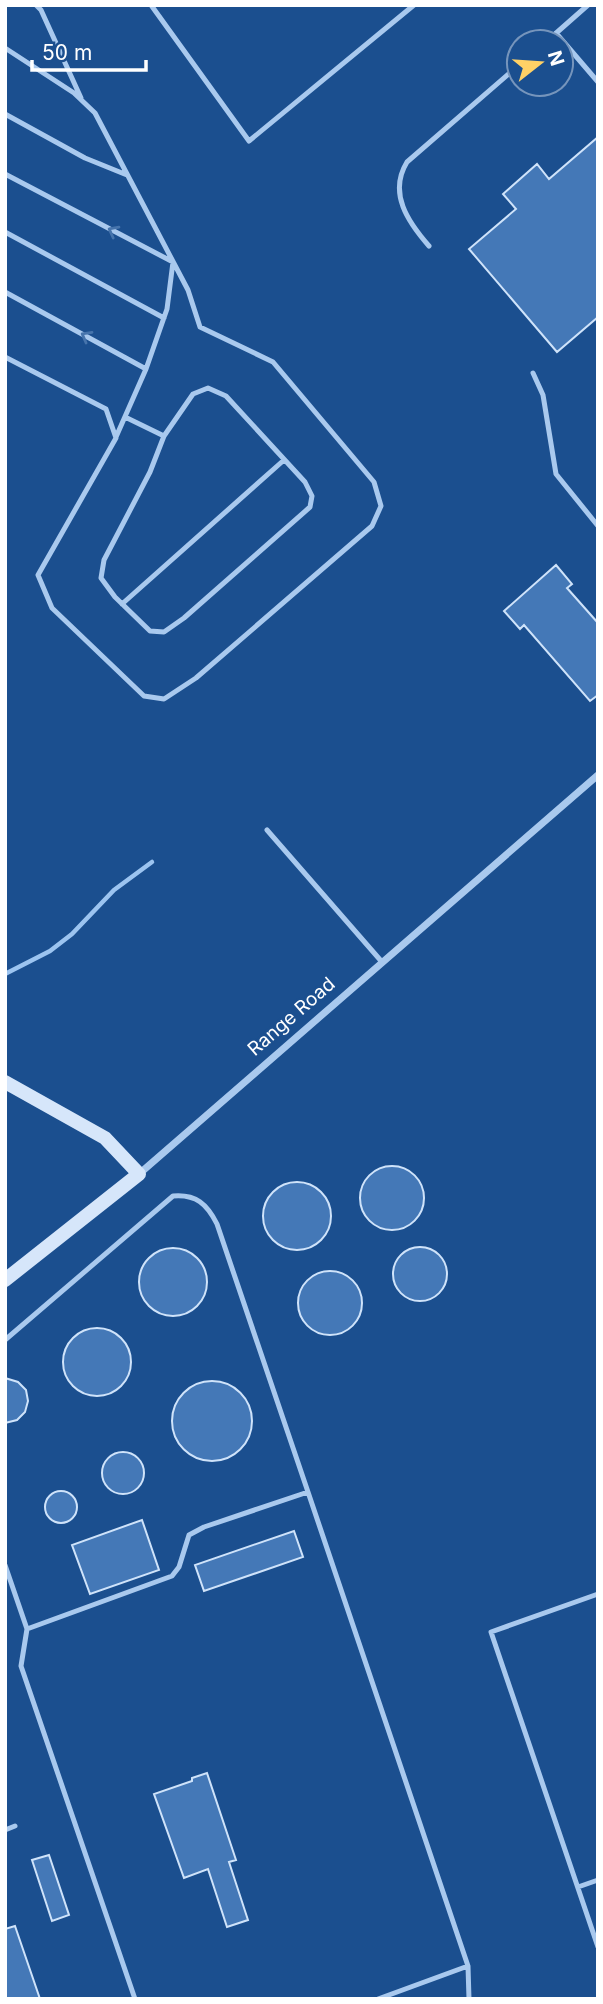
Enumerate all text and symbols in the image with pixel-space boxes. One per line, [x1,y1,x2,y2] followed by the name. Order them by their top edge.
[32,28,145,72] scale bar
[505,28,575,98] north arrow
[42,40,92,65] text: 50 m
[543,48,569,68] text: N
[108,225,120,239] one-way arrow
[81,331,94,344] one-way arrow
[243,972,340,1060] street label: Range Road

